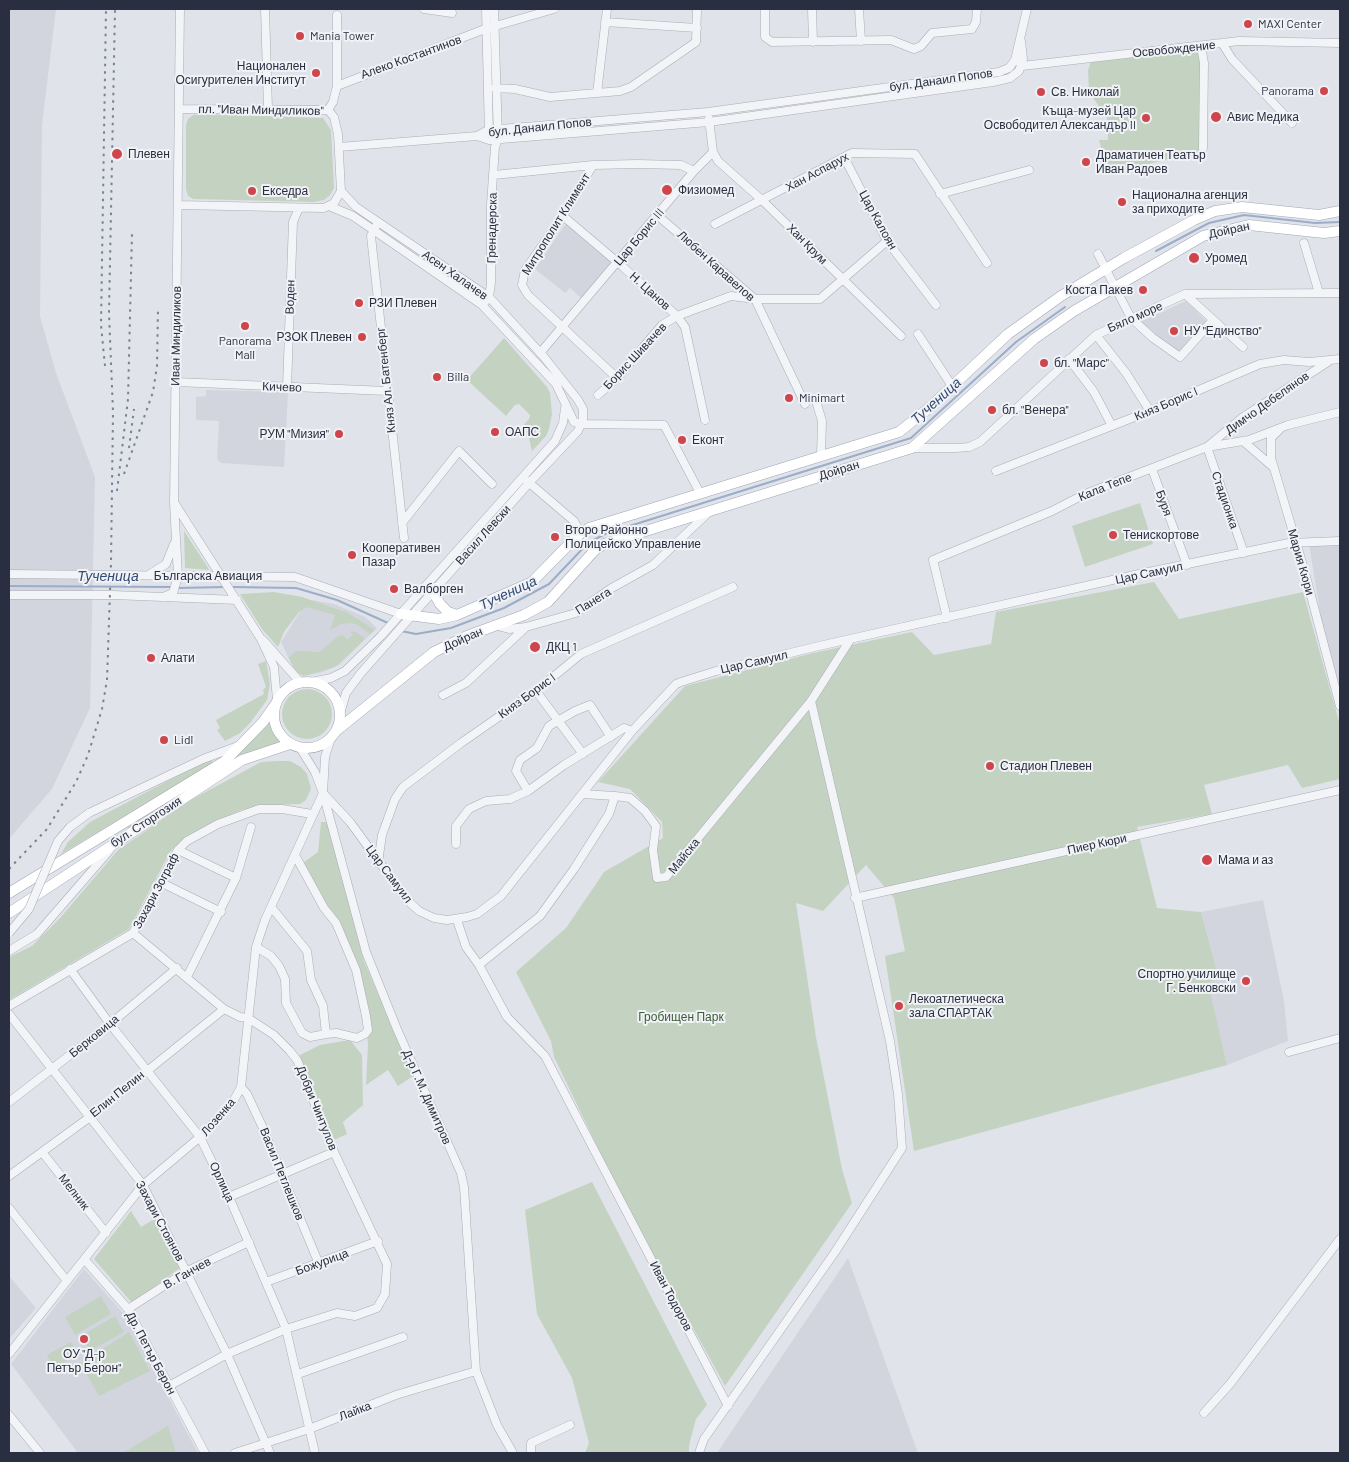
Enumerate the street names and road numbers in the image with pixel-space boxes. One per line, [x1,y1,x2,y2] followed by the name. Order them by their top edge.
[359,32,463,82] street label: Алеко Костантинов
[1132,37,1216,61] street label: Освобождение
[888,66,994,94] street label: бул. Данаил Попов
[198,102,324,118] street label: пл. "Иван Миндиликов"
[487,114,593,140] street label: бул. Данаил Попов
[783,149,851,195] street label: Хан Аспарух
[519,170,593,278] street label: Митрополит Климент
[856,188,900,252] street label: Цар Калоян
[484,192,500,264] street label: Гренадерска
[611,205,667,269] street label: Цар Борис III
[1207,219,1251,241] street label: Дойран
[784,221,830,267] street label: Хан Крум
[674,228,758,304] street label: Любен Каравелов
[419,247,491,303] street label: Асен Халачев
[627,269,673,313] street label: Н. Цанов
[282,279,298,315] street label: Воден
[168,286,184,386] street label: Иван Миндиликов
[1105,298,1165,336] street label: Бяло море
[600,320,670,392] street label: Борис Шивачев
[373,326,399,434] street label: Княз Ал. Батенберг
[1222,369,1312,437] street label: Димчо Дебелянов
[262,379,302,395] street label: Кичево
[1132,384,1200,424] street label: Княз Борис I
[817,457,861,483] street label: Дойран
[1208,469,1242,531] street label: Стадионка
[1076,470,1134,504] street label: Кала Тепе
[1153,488,1175,518] street label: Буря
[452,502,514,568] street label: Васил Левски
[1285,527,1317,597] street label: Мария Кюри
[1114,559,1184,587] street label: Цар Самуил
[154,569,262,583] street label: Българска Авиация
[572,584,614,618] street label: Панега
[441,624,485,654] street label: Дойран
[719,647,789,677] street label: Цар Самуил
[495,670,559,722] street label: Княз Борис I
[108,794,184,850] street label: бул. Сторгозия
[1066,831,1128,857] street label: Пиер Кюри
[665,835,703,877] street label: Майска
[363,842,415,906] street label: Цар Самуил
[130,851,182,931] street label: Захари Зограф
[66,1012,122,1060] street label: Берковица
[400,1047,454,1147] street label: Д-р Г.М. Димитров
[293,1063,341,1153] street label: Добри Чинтулов
[87,1068,147,1120] street label: Елин Пелин
[198,1095,238,1139] street label: Лозенка
[257,1126,307,1222] street label: Васил Петлешков
[206,1160,238,1204] street label: Орлица
[55,1171,93,1213] street label: Мелник
[133,1178,187,1264] street label: Захари Стоянов
[294,1246,350,1278] street label: Божурица
[161,1254,213,1292] street label: В. Ганчев
[647,1259,695,1333] street label: Иван Тодоров
[123,1309,179,1397] street label: Др. Петър Берон
[337,1398,373,1424] street label: Лайка

